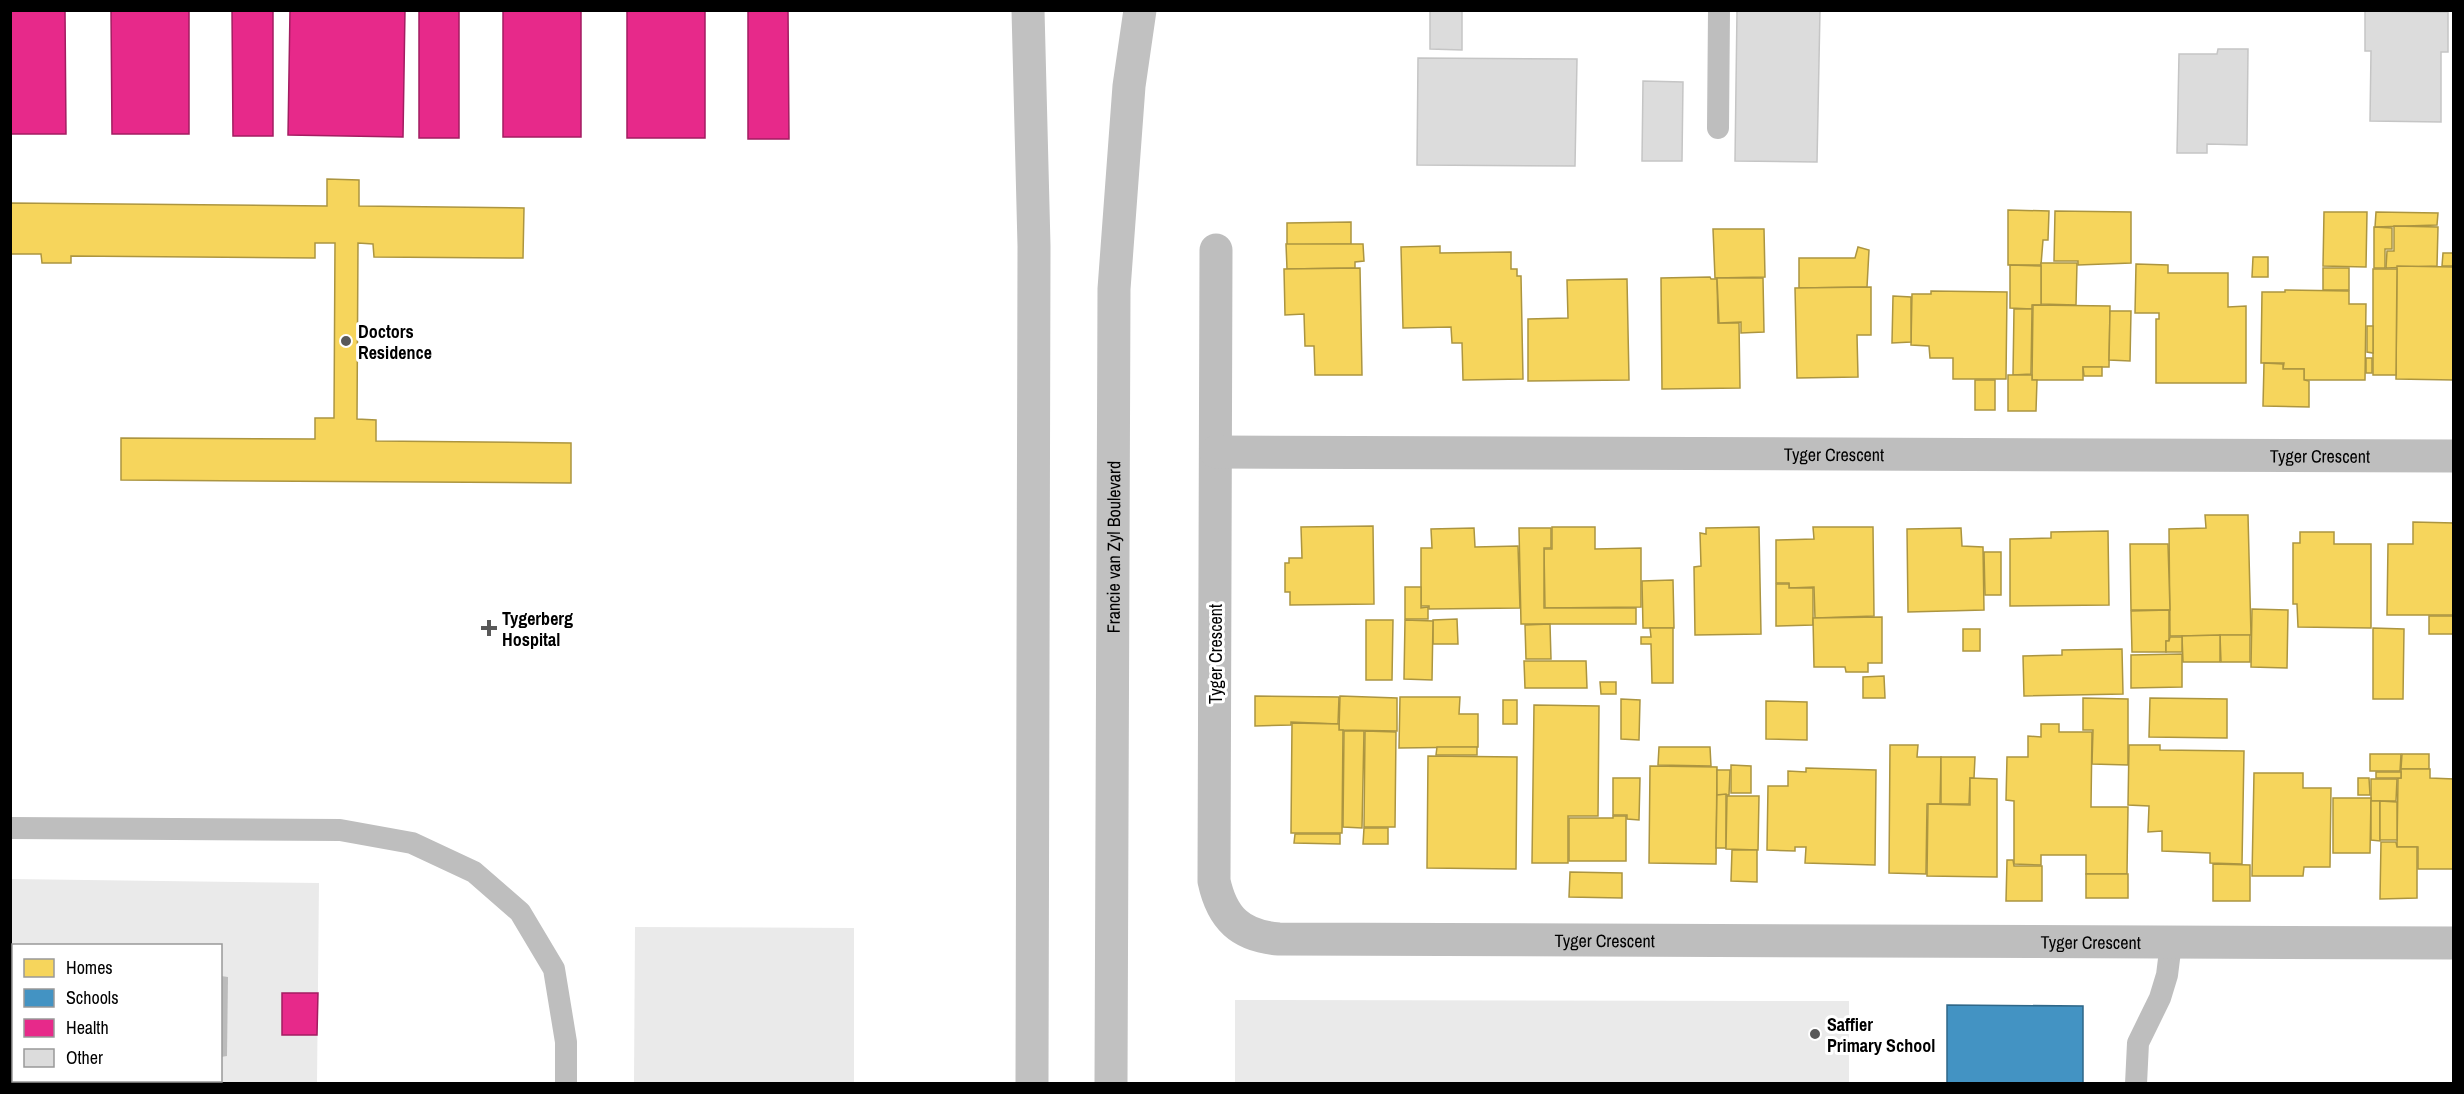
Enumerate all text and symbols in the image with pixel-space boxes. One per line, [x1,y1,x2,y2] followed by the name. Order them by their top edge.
[358,319,432,365] place label: Doctors Residence
[339,334,353,348] marker: Doctors Residence
[1784,441,1884,467] street label: Tyger Crescent
[2270,443,2370,468] street label: Tyger Crescent
[1100,461,1126,633] street label: Francie van Zyl Boulevard
[1203,604,1228,704] street label: Tyger Crescent
[502,606,573,652] place label: Tygerberg Hospital
[480,619,498,637] marker: Tygerberg Hospital
[1555,927,1655,953] street label: Tyger Crescent
[2041,929,2141,954] street label: Tyger Crescent
[12,944,222,1082] legend
[66,955,113,980] text: Homes
[66,985,119,1010] text: Schools
[1827,1012,1935,1058] place label: Saffier Primary School
[66,1015,109,1040] text: Health
[1808,1027,1822,1041] marker: Saffier Primary School
[66,1045,103,1070] text: Other

